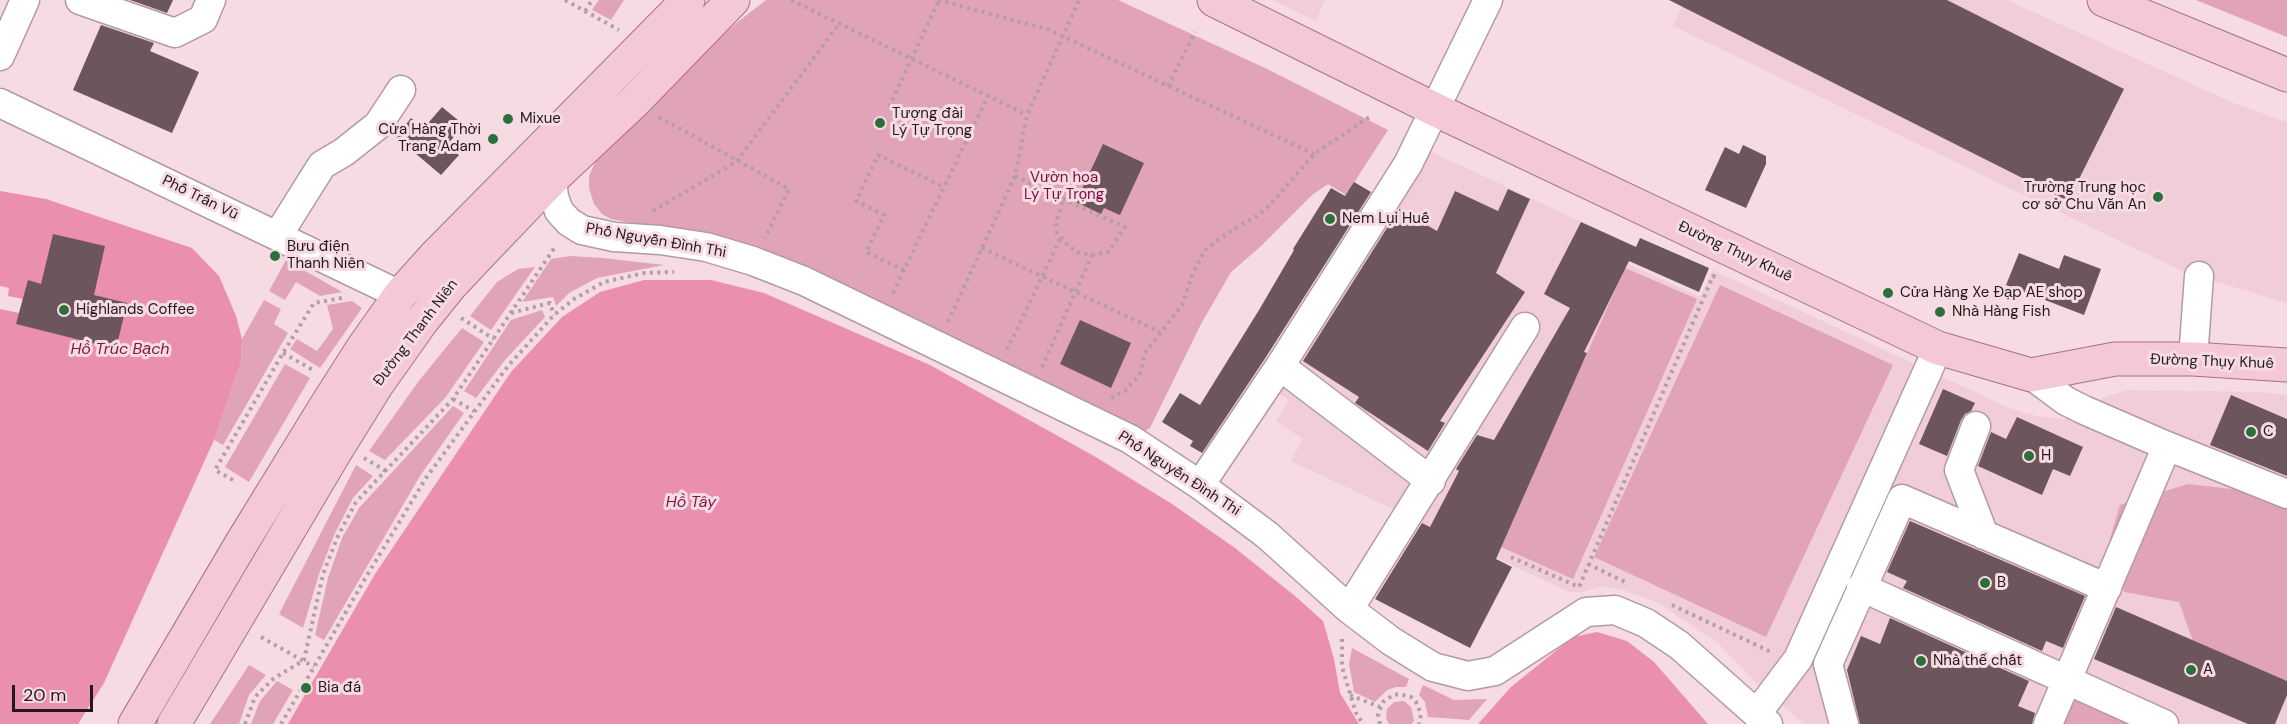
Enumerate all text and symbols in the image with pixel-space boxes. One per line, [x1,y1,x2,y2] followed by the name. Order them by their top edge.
[892,105,972,140] place label: Tượng đài Lý Tự Trọng
[520,110,561,128] place label: Mixue
[501,112,515,126] marker: Mixue
[873,116,887,130] marker: Tượng đài Lý Tự Trọng
[378,121,481,156] place label: Cửa Hàng Thời Trang Adam
[486,132,500,146] marker: Cửa Hàng Thời Trang Adam
[1024,169,1104,204] park label: Vườn hoa Lý Tự Trọng
[159,172,241,224] street label: Phố Trấn Vũ
[2022,179,2146,214] place label: Trường Trung học cơ sở Chu Văn An
[2151,190,2165,204] marker: Trường Trung học cơ sở Chu Văn An
[1342,210,1429,228] place label: Nem Lụi Huế
[1323,212,1337,226] marker: Nem Lụi Huế
[1675,218,1795,286] street label: Đường Thụy Khuê
[584,220,728,262] street label: Phố Nguyễn Đình Thi
[287,238,365,273] place label: Bưu điện Thanh Niên
[268,249,282,263] marker: Bưu điện Thanh Niên
[370,276,462,390] street label: Đường Thanh Niên
[1900,284,2083,302] place label: Cửa Hàng Xe Đạp AE shop
[1881,286,1895,300] marker: Cửa Hàng Xe Đạp AE shop
[76,301,194,319] place label: Highlands Coffee
[57,303,71,317] marker: Highlands Coffee
[1952,303,2050,321] place label: Nhà Hàng Fish
[1933,305,1947,319] marker: Nhà Hàng Fish
[70,340,170,360] water label: Hồ Trúc Bạch
[2150,351,2274,373] street label: Đường Thụy Khuê
[2263,423,2274,441] place label: C
[2244,425,2258,439] marker: C
[1114,428,1244,520] street label: Phố Nguyễn Đình Thi
[2041,447,2051,465] place label: H
[2022,449,2036,463] marker: H
[666,493,716,513] water label: Hồ Tây
[1997,574,2006,592] place label: B
[1978,576,1992,590] marker: B
[1933,652,2022,670] place label: Nhà thể chất
[1914,654,1928,668] marker: Nhà thể chất
[2203,661,2213,679] place label: A
[2184,663,2198,677] marker: A
[15,673,96,711] scale bar
[318,679,361,697] place label: Bia đá
[299,681,313,695] marker: Bia đá
[23,683,66,707] text: 20 m

